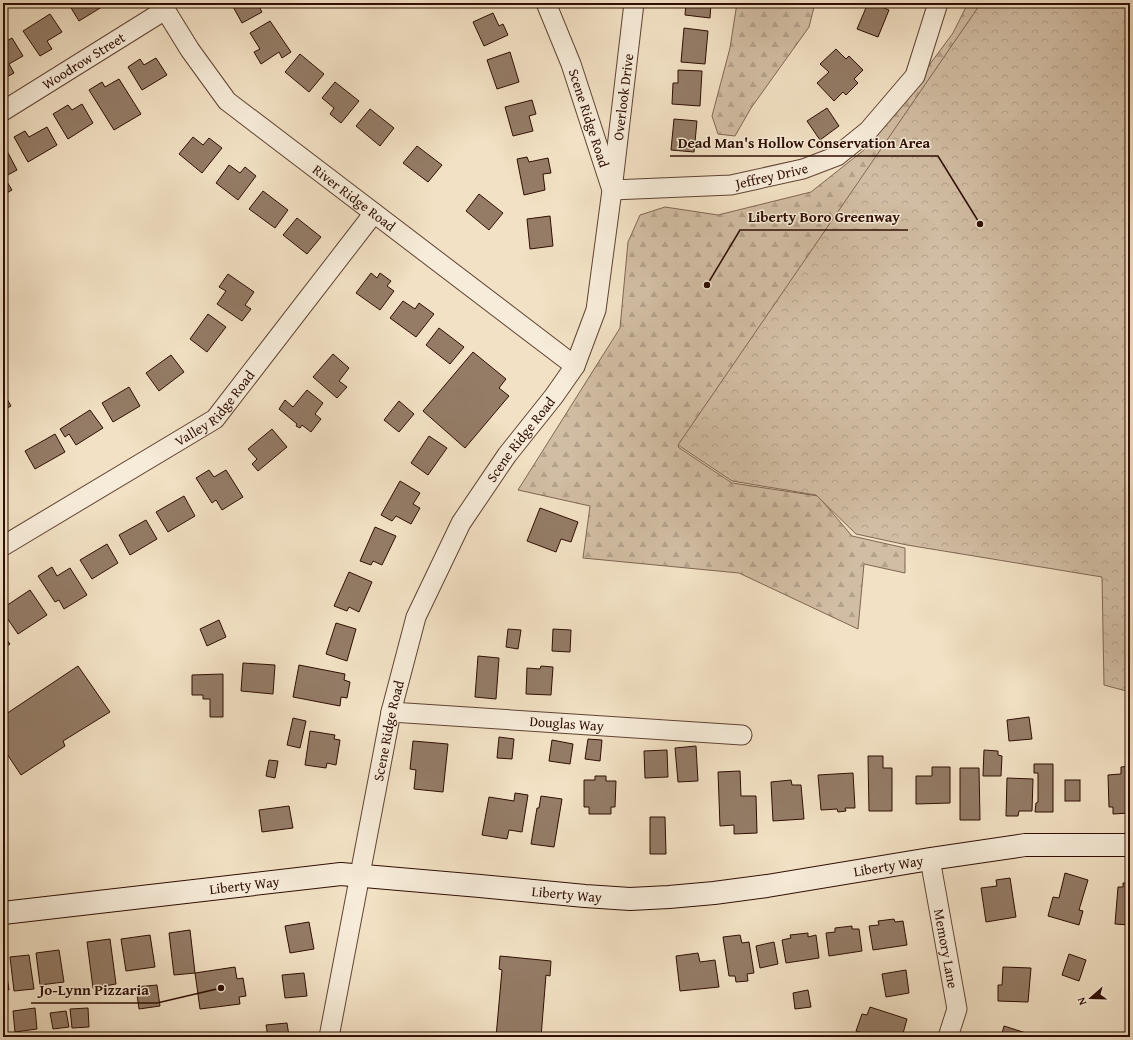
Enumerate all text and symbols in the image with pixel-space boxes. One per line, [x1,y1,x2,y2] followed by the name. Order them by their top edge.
[38,27,129,94] street label: Woodrow Street
[608,52,638,142] street label: Overlook Drive
[564,66,615,170] street label: Scene Ridge Road
[670,129,938,156] callout: Dead Man's Hollow Conservation Area
[678,132,931,153] text: Dead Man's Hollow Conservation Area
[732,158,811,194] street label: Jeffrey Drive
[308,160,400,236] street label: River Ridge Road
[740,203,908,230] callout: Liberty Boro Greenway
[748,206,900,227] text: Liberty Boro Greenway
[171,366,259,451] street label: Valley Ridge Road
[481,392,560,486] street label: Scene Ridge Road
[368,678,409,783] street label: Scene Ridge Road
[529,711,604,736] street label: Douglas Way
[852,850,925,882] street label: Liberty Way
[208,871,281,899] street label: Liberty Way
[531,881,603,907] street label: Liberty Way
[929,907,963,990] street label: Memory Lane
[31,976,157,1003] callout: Jo-Lynn Pizzaria
[1071,978,1111,1018] north arrow
[36,979,149,1000] text: Jo-Lynn Pizzaria
[1073,995,1090,1008] text: N

